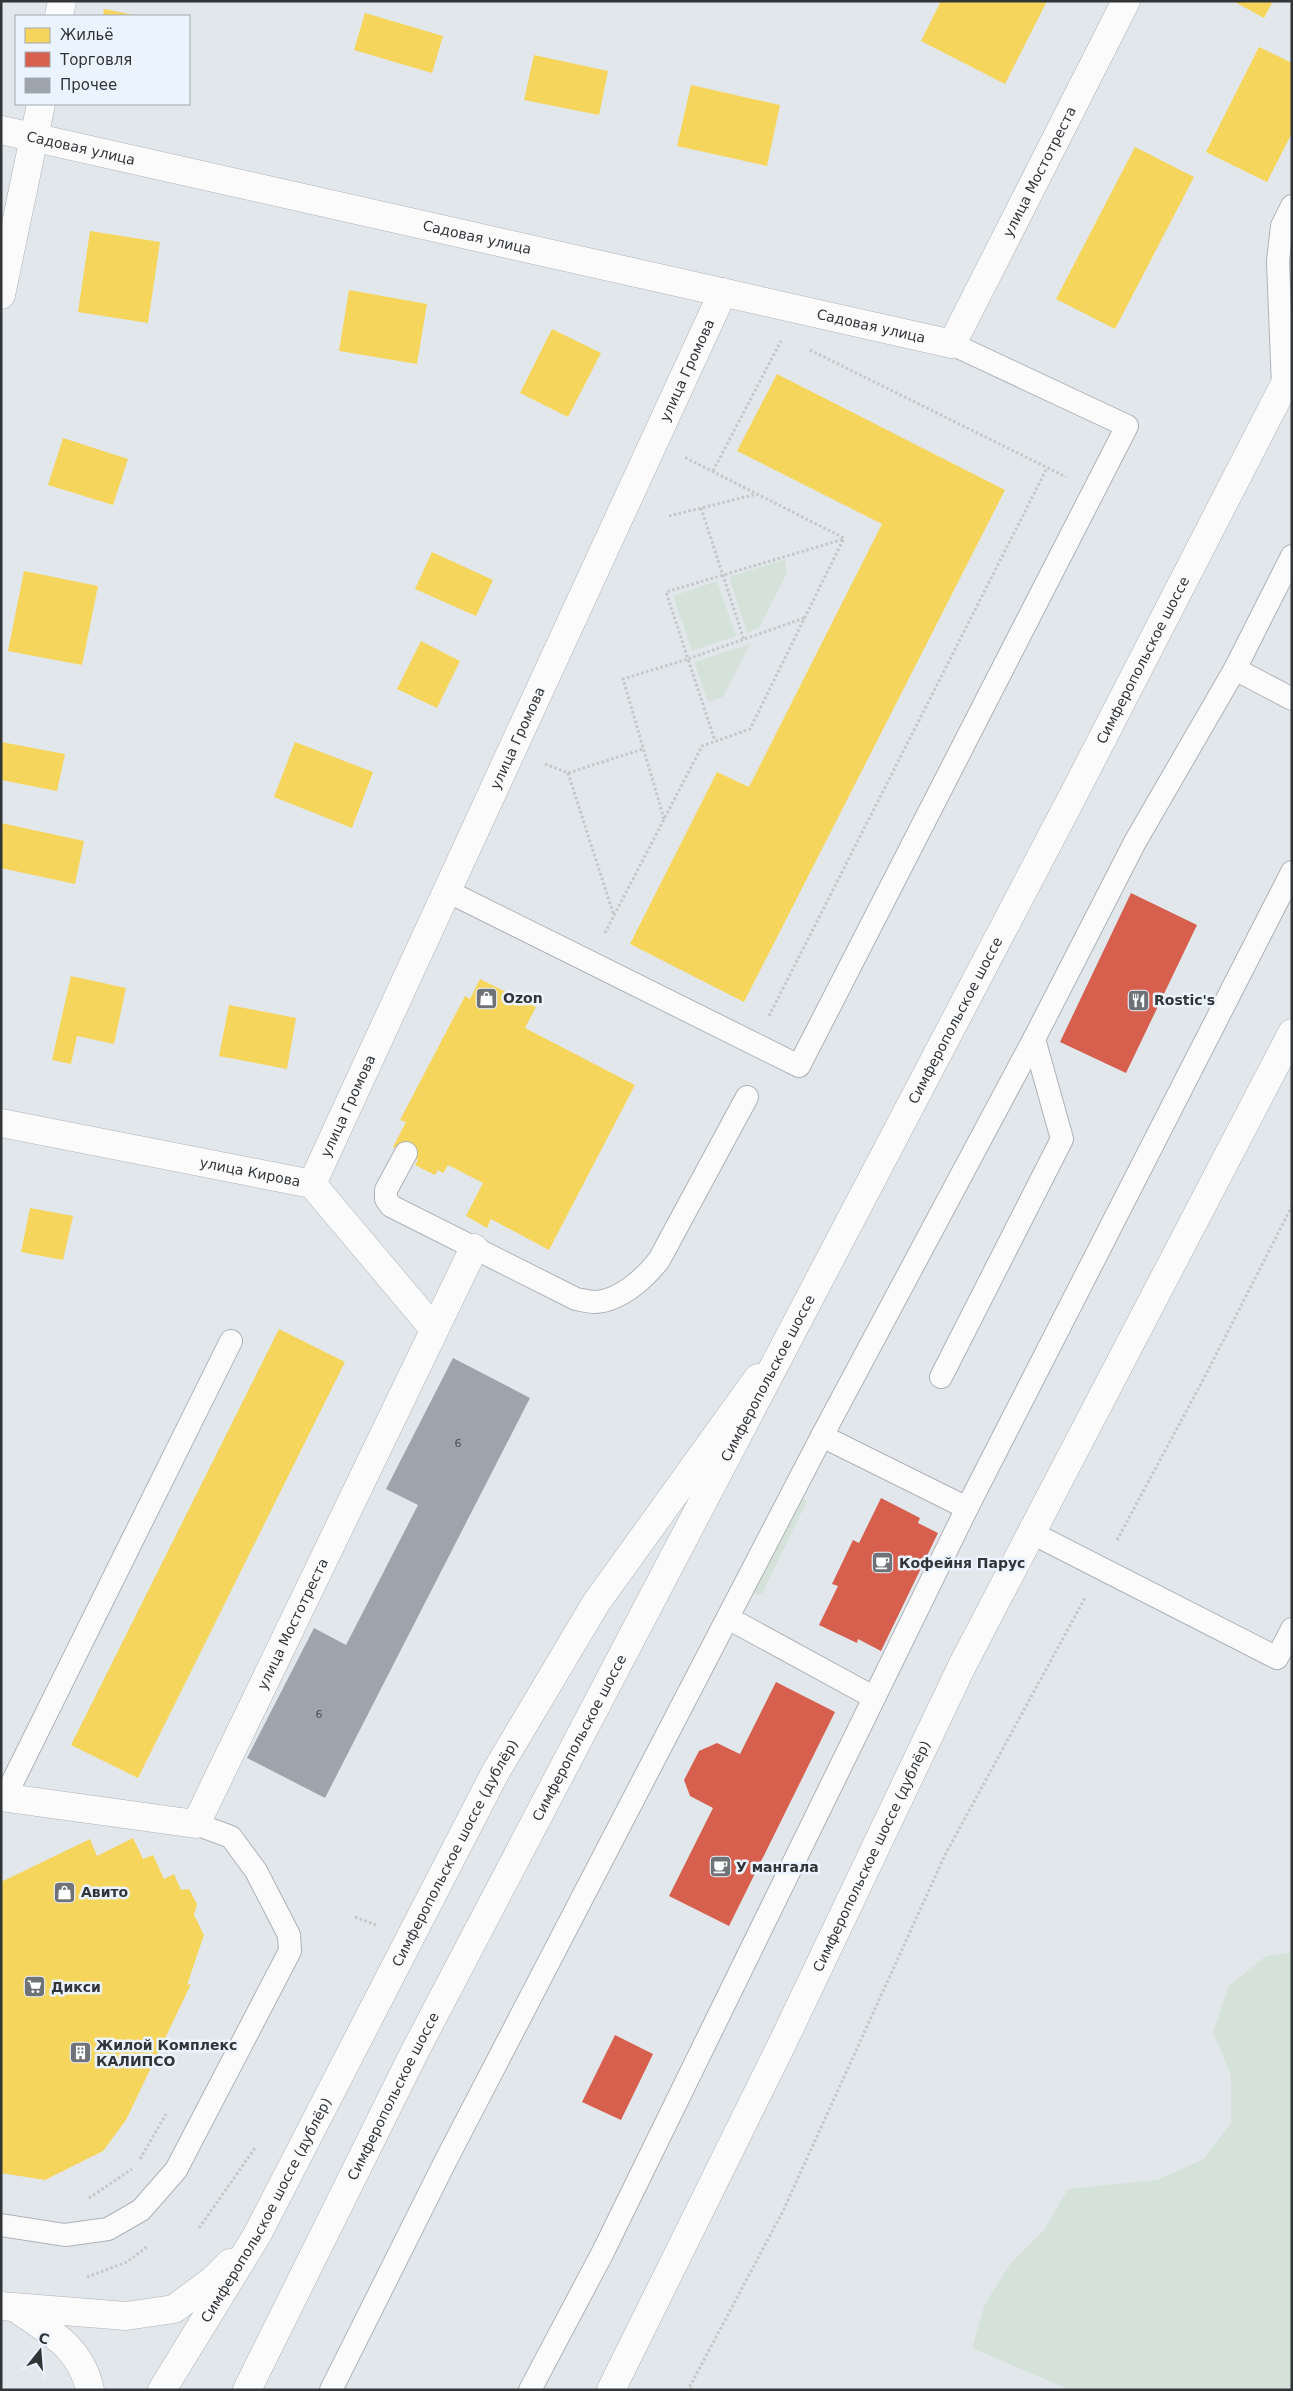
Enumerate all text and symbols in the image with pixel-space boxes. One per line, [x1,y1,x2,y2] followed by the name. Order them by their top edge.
[15,15,190,105] legend
[60,26,114,44] text: Жильё
[59,51,132,69] text: Торговля
[60,76,117,94] text: Прочее
[1000,104,1079,240] street label: улица Мостотреста
[25,128,137,168] street label: Садовая улица
[421,217,533,257] street label: Садовая улица
[815,306,927,346] street label: Садовая улица
[656,316,717,424] street label: улица Громова
[1093,574,1192,746] street label: Симферопольское шоссе
[487,684,548,792] street label: улица Громова
[905,934,1005,1106] street label: Симферопольское шоссе
[475,986,499,1010] shop icon: Ozon
[1126,988,1150,1012] restaurant icon: Rostic's
[503,990,543,1006] place label: Ozon
[1154,992,1215,1008] place label: Rostic's
[318,1052,378,1160] street label: улица Громова
[199,1154,302,1190] street label: улица Кирова
[717,1292,818,1464] street label: Симферопольское шоссе
[455,1437,462,1450] house number: 6
[871,1551,895,1575] cafe icon: Кофейня Парус
[899,1555,1025,1571] place label: Кофейня Парус
[254,1556,331,1692] street label: улица Мостотреста
[529,1652,629,1824] street label: Симферопольское шоссе
[316,1708,323,1721] house number: 6
[389,1737,521,1969] street label: Симферопольское шоссе (дублёр)
[810,1738,933,1974] street label: Симферопольское шоссе (дублёр)
[708,1855,732,1879] cafe icon: У мангала
[736,1859,819,1875] place label: У мангала
[53,1880,77,1904] shop icon: Авито
[81,1884,129,1900] place label: Авито
[23,1975,47,1999] supermarket icon: Дикси
[51,1979,101,1995] place label: Дикси
[344,2010,442,2183] street label: Симферопольское шоссе
[96,2037,237,2069] place label: Жилой Комплекс КАЛИПСО
[68,2041,92,2065] building icon: Жилой Комплекс КАЛИПСО
[197,2095,334,2325] street label: Симферопольское шоссе (дублёр)
[15,2326,65,2376] north arrow
[37,2329,51,2348] text: С

